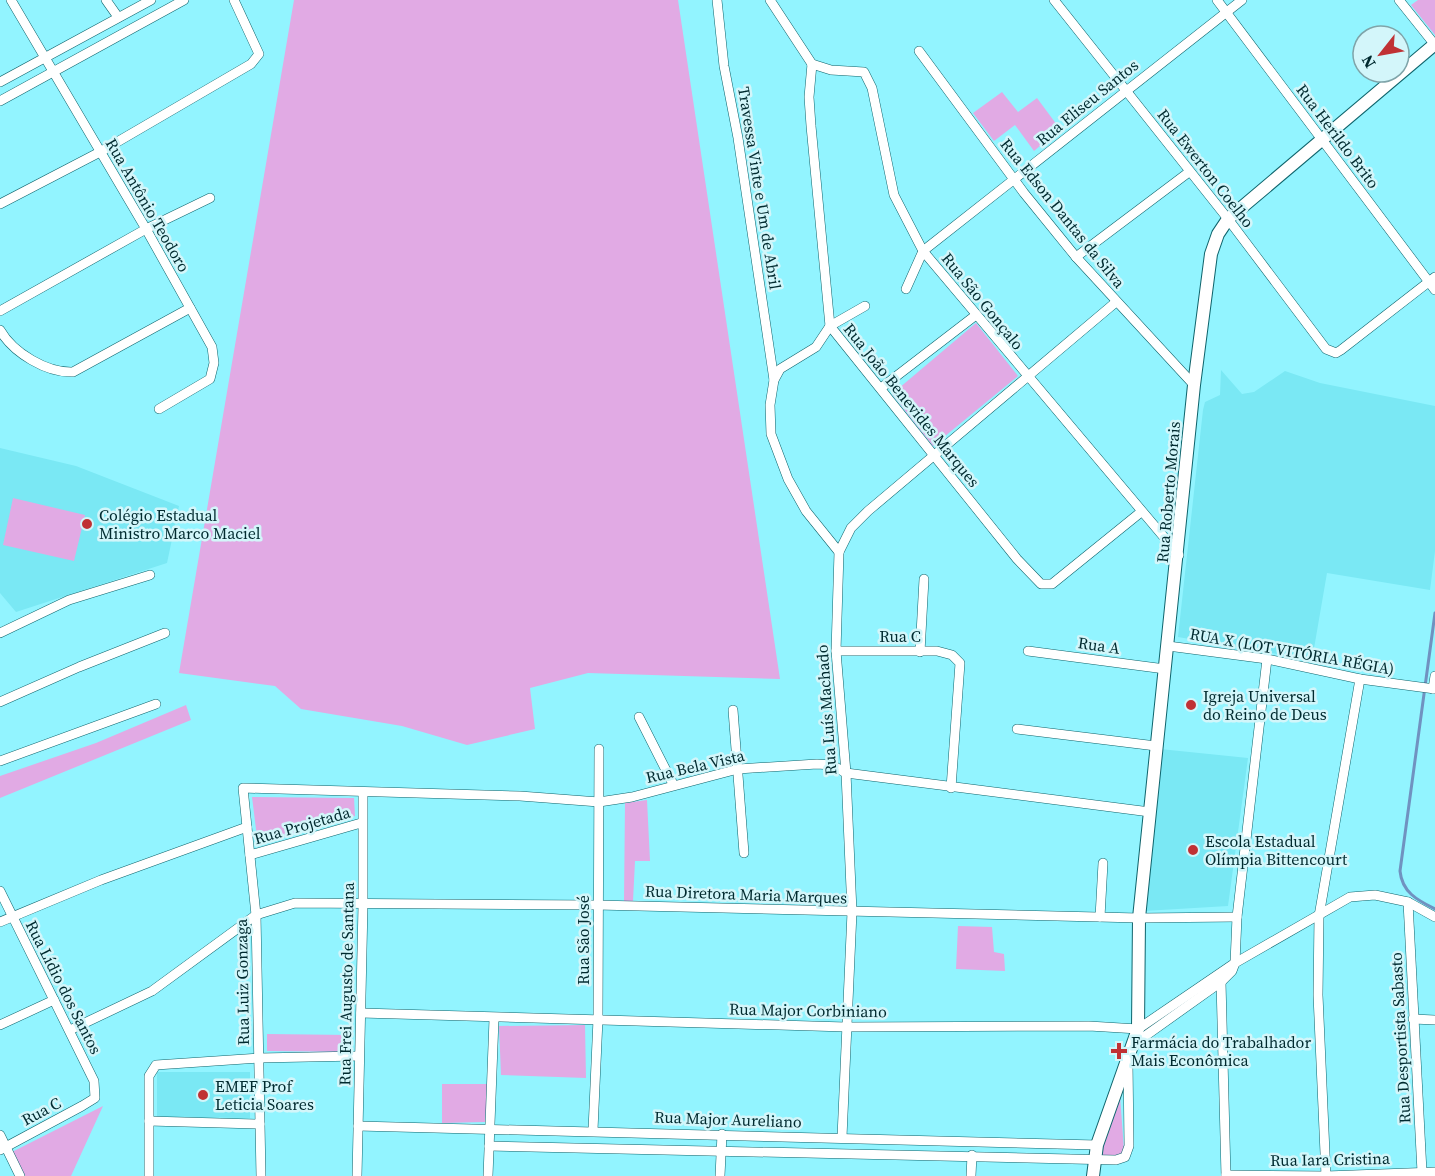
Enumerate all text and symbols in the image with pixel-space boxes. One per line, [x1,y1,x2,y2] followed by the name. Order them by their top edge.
[1351,24,1411,84] north arrow
[1356,51,1381,72] text: N
[1031,54,1143,150] street label: Rua Eliseu Santos
[1291,79,1385,193] street label: Rua Herildo Brito
[733,85,787,291] street label: Travessa Vinte e Um de Abril
[1153,104,1260,232] street label: Rua Ewerton Coelho
[101,134,195,276] street label: Rua Antônio Teodoro
[996,134,1131,293] street label: Rua Edson Dantas da Silva
[937,248,1029,354] street label: Rua São Gonçalo
[839,318,985,492] street label: Rua João Benevides Marques
[1151,420,1185,564] street label: Rua Roberto Morais
[99,504,261,544] place label: Colégio Estadual Ministro Marco Maciel
[80,517,94,531] marker: Colégio Estadual Ministro Marco Maciel
[1188,622,1396,680] street label: RUA X (LOT VITÓRIA RÉGIA)
[879,625,921,647] street label: Rua C
[1077,631,1122,659] street label: Rua A
[810,644,842,776] street label: Rua Luís Machado
[1203,685,1327,725] place label: Igreja Universal do Reino de Deus
[1184,698,1198,712] marker: Igreja Universal do Reino de Deus
[643,744,747,788] street label: Rua Bela Vista
[251,801,353,849] street label: Rua Projetada
[1205,830,1348,870] place label: Escola Estadual Olímpia Bittencourt
[1186,843,1200,857] marker: Escola Estadual Olímpia Bittencourt
[645,879,848,909] street label: Rua Diretora Maria Marques
[333,881,359,1086] street label: Rua Frei Augusto de Santana
[572,895,594,985] street label: Rua São José
[21,916,107,1058] street label: Rua Lídio dos Santos
[230,918,254,1045] street label: Rua Luiz Gonzaga
[1385,952,1415,1124] street label: Rua Desportista Sabasto
[729,998,887,1022] street label: Rua Major Corbiniano
[1131,1031,1311,1071] place label: Farmácia do Trabalhador Mais Econômica
[1112,1044,1126,1058] marker: Farmácia do Trabalhador Mais Econômica
[215,1075,314,1115] place label: EMEF Prof Leticia Soares
[196,1088,210,1102] marker: EMEF Prof Leticia Soares
[17,1092,65,1130] street label: Rua C
[654,1105,802,1133] street label: Rua Major Aureliano
[1270,1147,1391,1171] street label: Rua Iara Cristina

